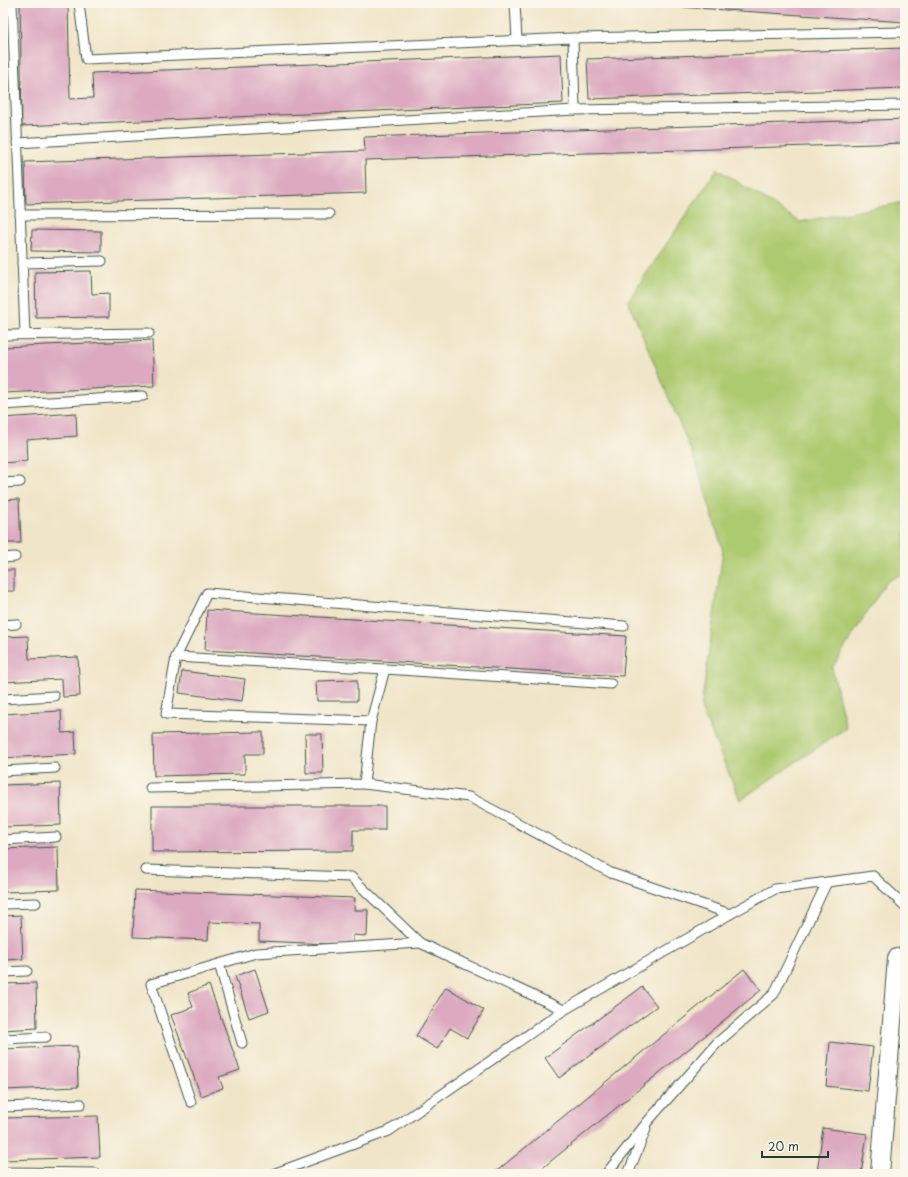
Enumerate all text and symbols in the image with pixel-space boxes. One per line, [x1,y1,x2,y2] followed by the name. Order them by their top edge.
[762,1133,828,1159] scale bar
[768,1137,799,1155] text: 20 m

